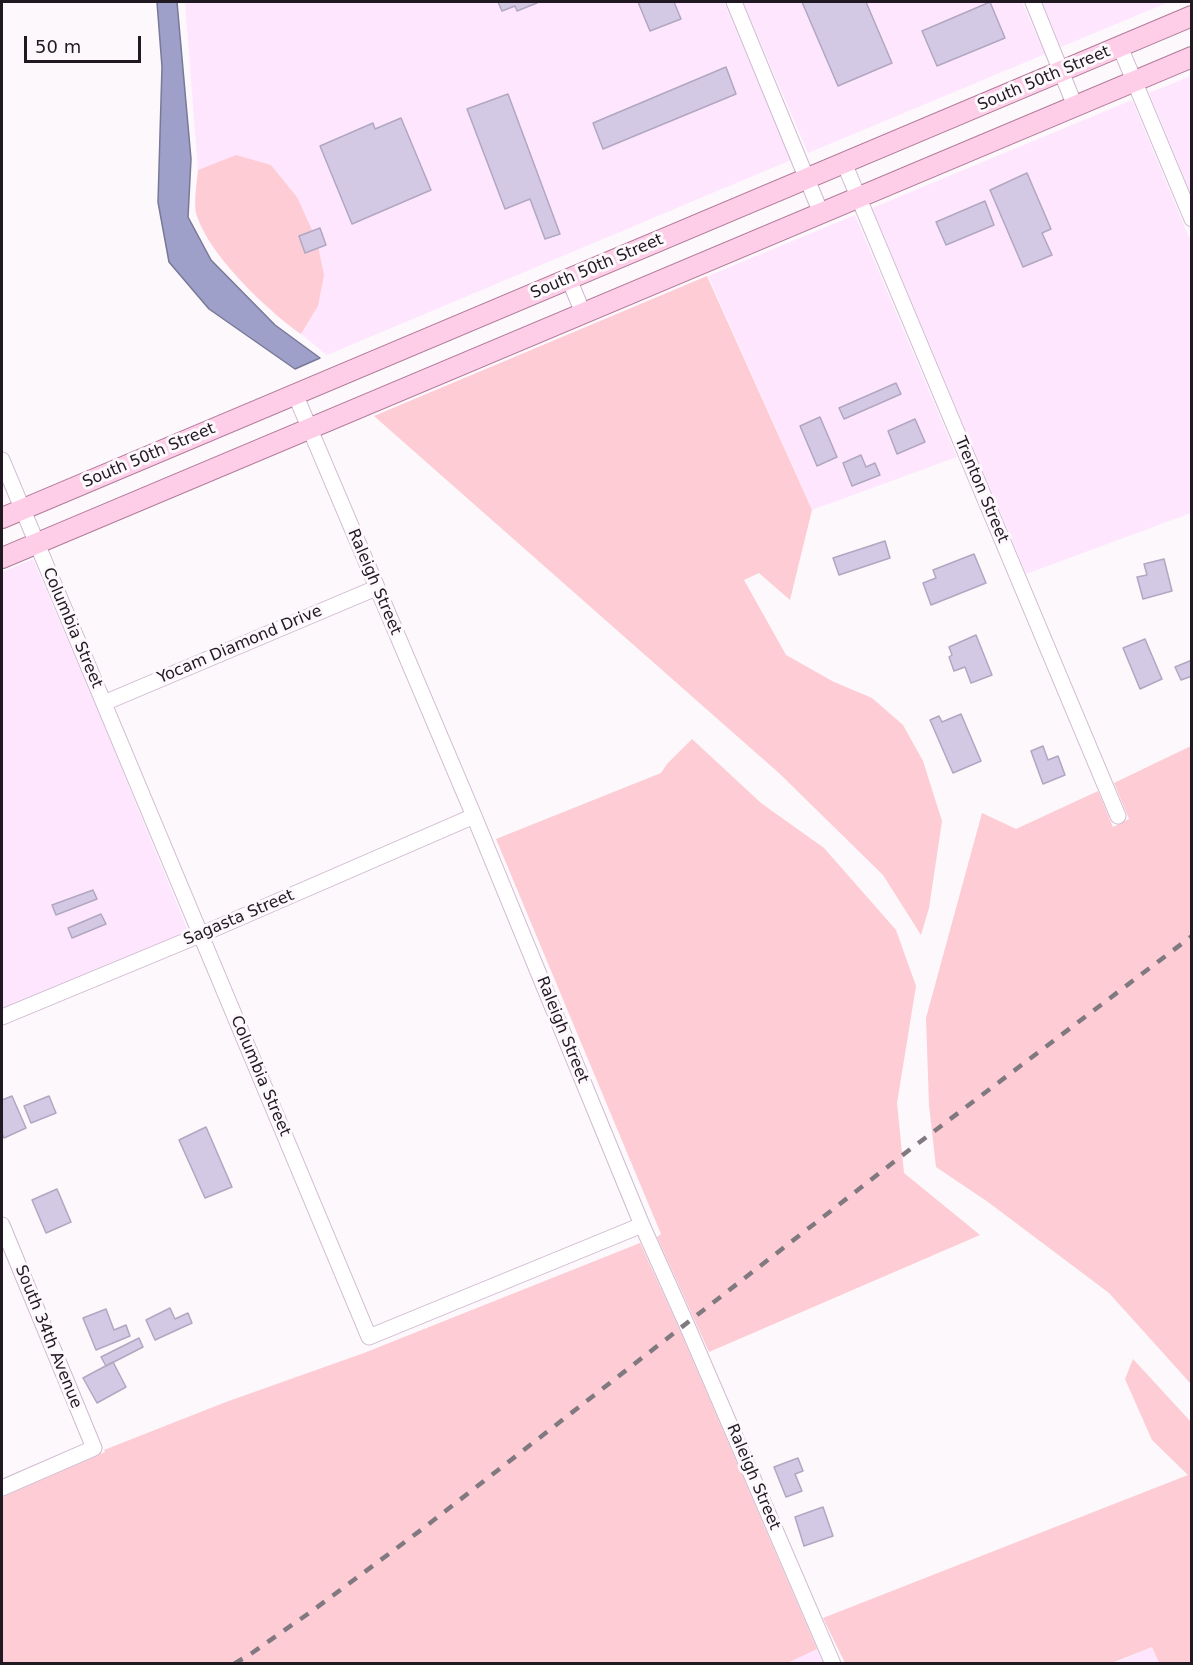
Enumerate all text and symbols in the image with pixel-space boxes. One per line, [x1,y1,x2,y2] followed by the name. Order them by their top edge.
[27,24,144,62] scale bar
[35,36,81,57] text: 50 m
[975,42,1113,116] street label: South 50th Street
[528,230,666,304] street label: South 50th Street
[80,419,218,493] street label: South 50th Street
[950,434,1012,546] street label: Trenton Street
[343,526,405,638] street label: Raleigh Street
[38,565,106,691] street label: Columbia Street
[155,602,325,688] street label: Yocam Diamond Drive
[181,886,297,950] street label: Sagasta Street
[532,974,592,1086] street label: Raleigh Street
[226,1013,294,1139] street label: Columbia Street
[10,1263,86,1411] street label: South 34th Avenue
[722,1421,784,1533] street label: Raleigh Street

